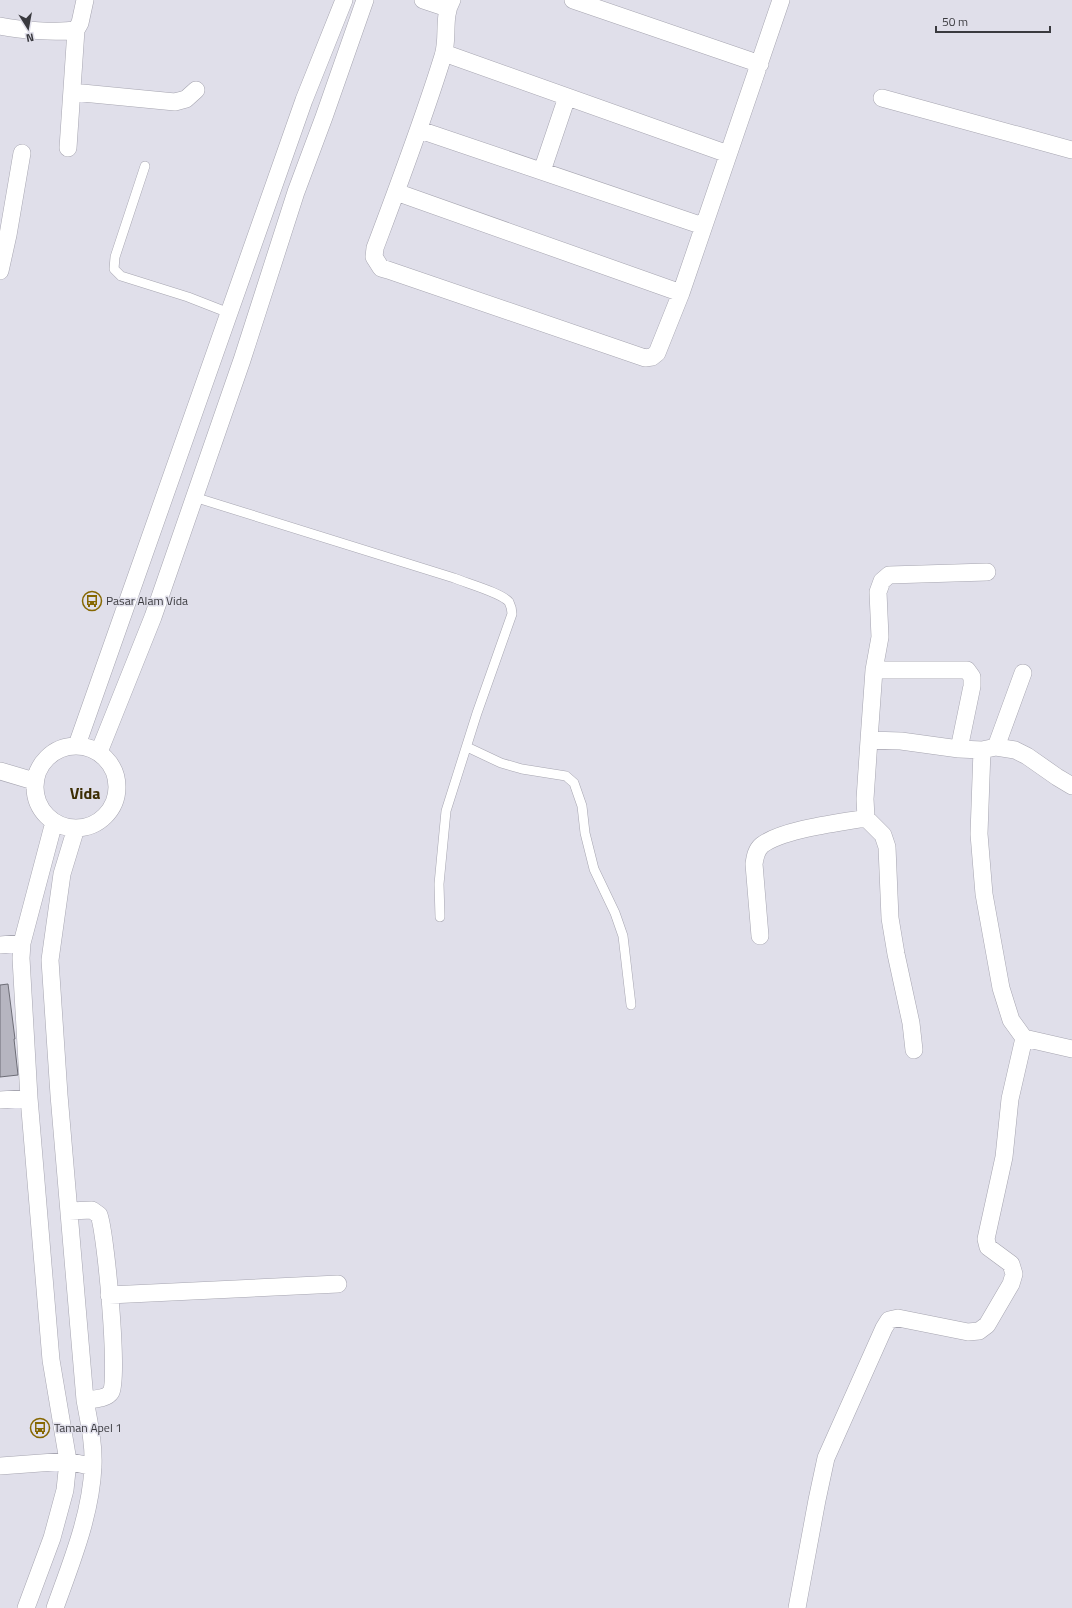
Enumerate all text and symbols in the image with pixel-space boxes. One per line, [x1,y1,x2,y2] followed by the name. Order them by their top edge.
[8,8,48,48] north arrow
[936,8,1050,34] scale bar
[942,12,968,31] text: 50 m
[25,29,35,46] text: N
[81,590,103,612] bus stop icon: Pasar Alam Vida
[106,591,188,610] place label: Pasar Alam Vida
[70,781,100,805] district label: Vida
[29,1417,51,1439] bus stop icon: Taman Apel 1
[54,1418,122,1437] place label: Taman Apel 1

